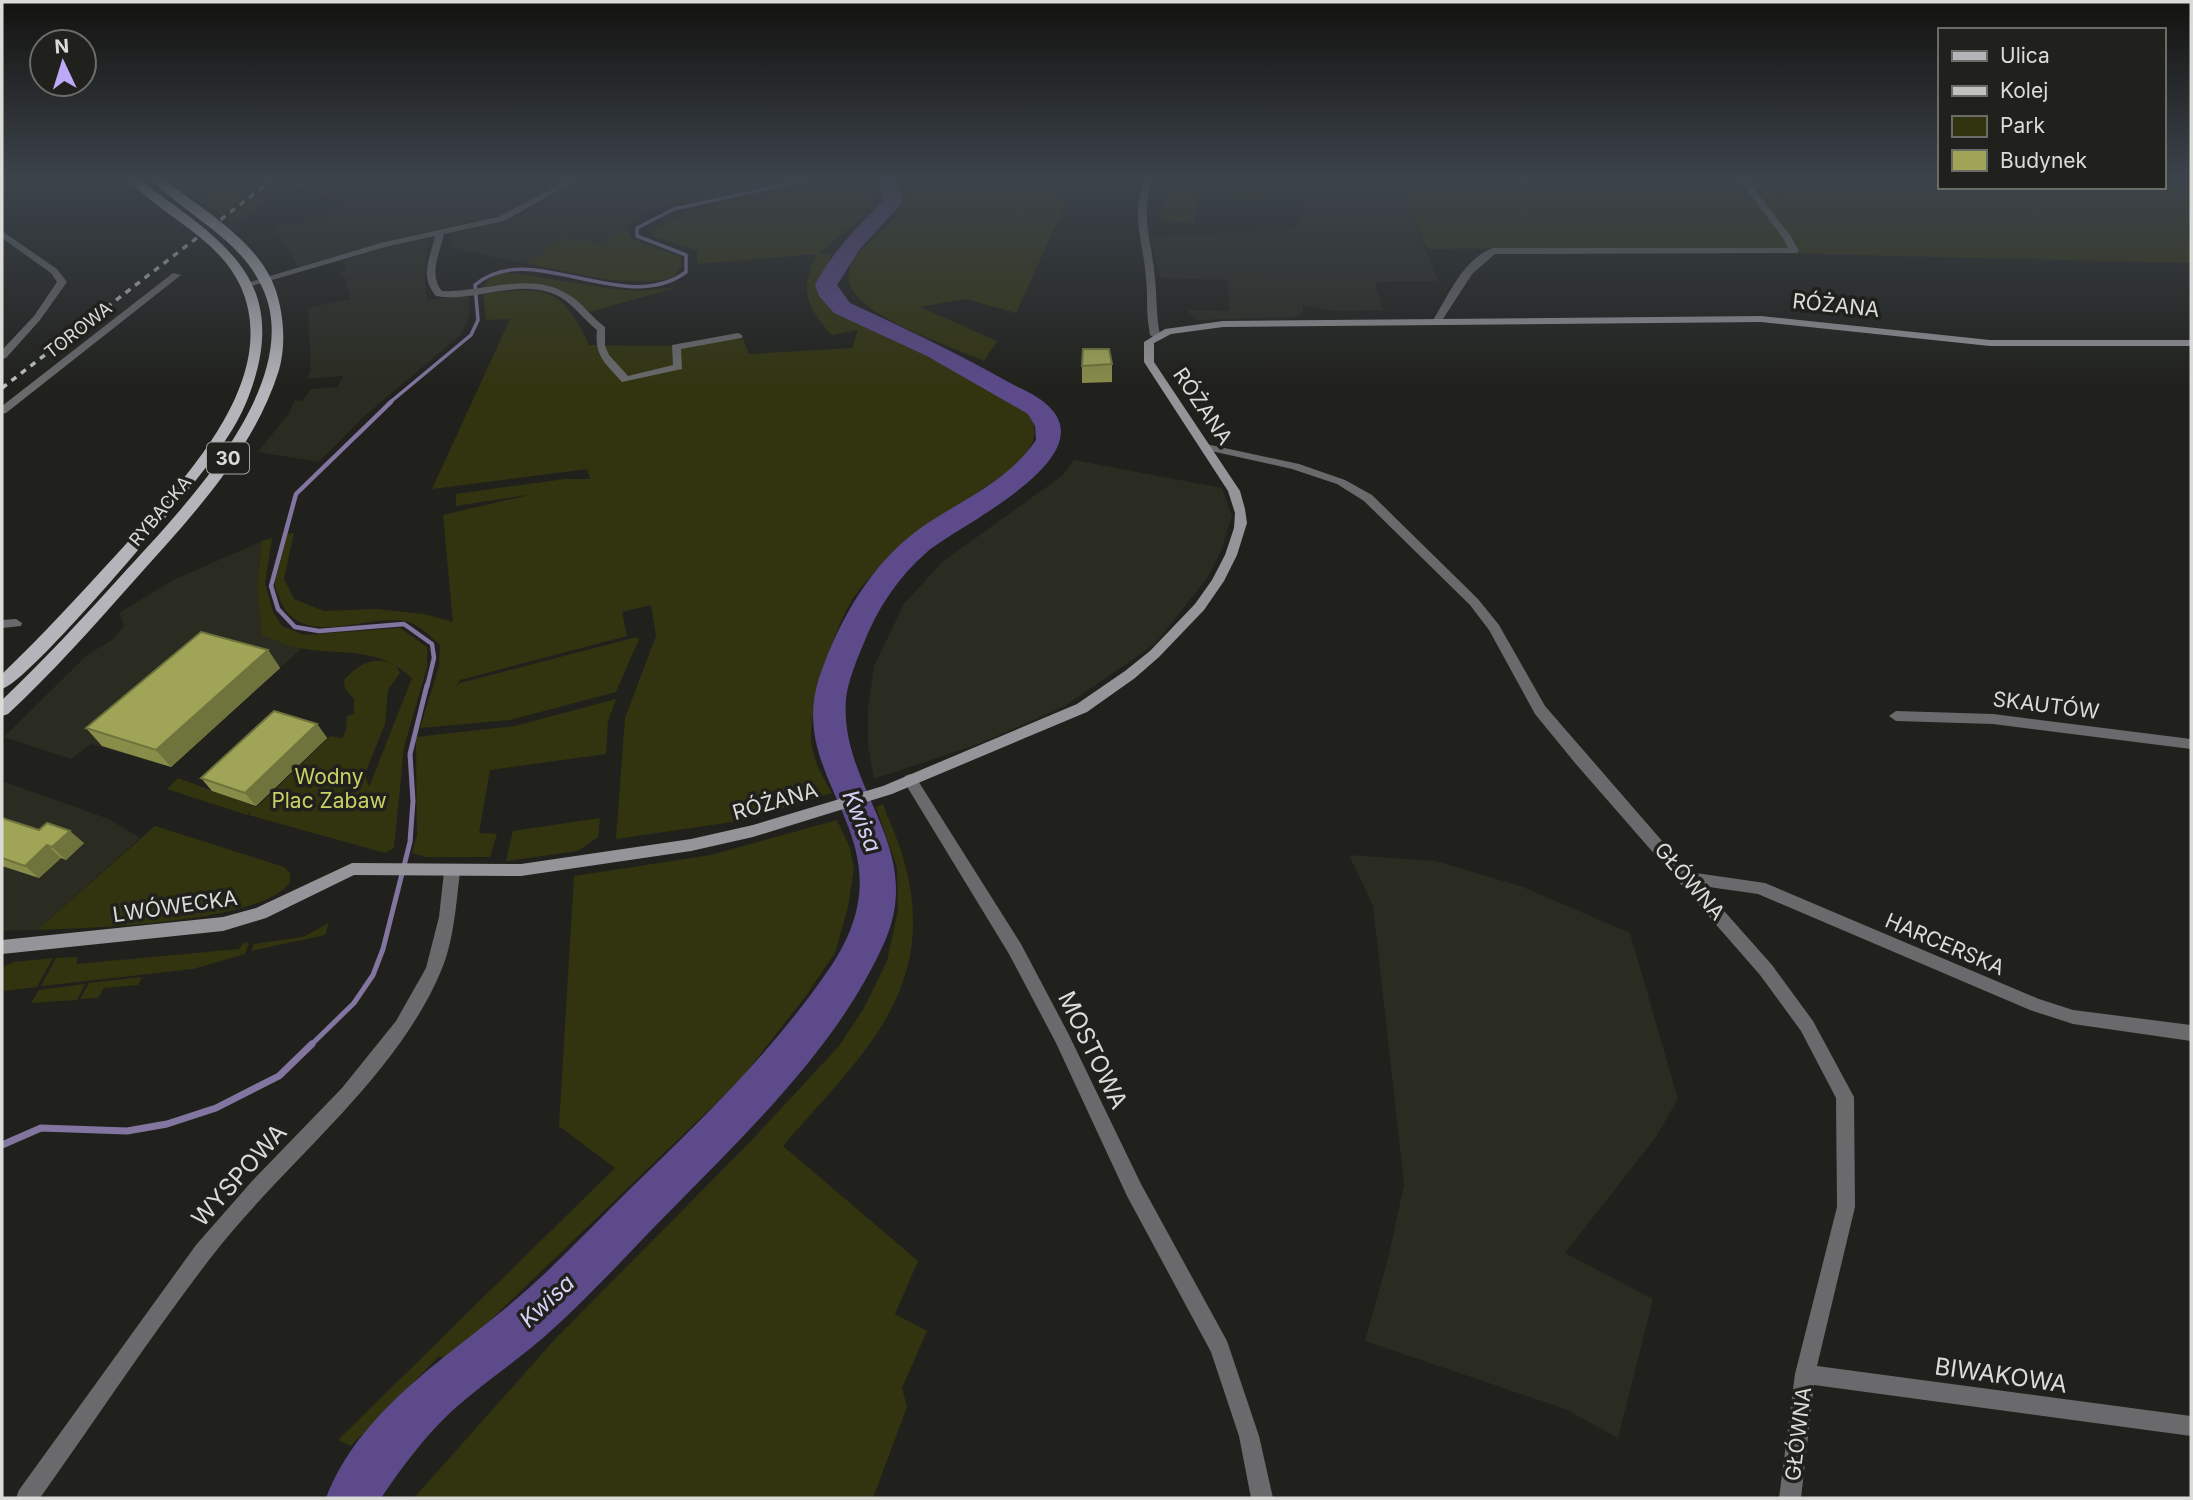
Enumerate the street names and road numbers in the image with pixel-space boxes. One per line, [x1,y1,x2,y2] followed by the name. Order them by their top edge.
[1791,287,1881,322] street label: RÓŻANA
[40,297,116,363] street label: TOROWA
[1168,362,1239,449] street label: RÓŻANA
[207,442,249,474] road number: 30
[125,472,195,550] street label: RYBACKA
[1991,685,2101,724] street label: SKAUTÓW
[729,776,821,825] street label: RÓŻANA
[1650,836,1731,925] street label: GŁÓWNA
[111,884,239,927] street label: LWÓWECKA
[1882,908,2008,980] street label: HARCERSKA
[1052,986,1134,1114] street label: MOSTOWA
[185,1118,293,1232] street label: WYSPOWA
[1933,1351,2069,1399] street label: BIWAKOWA
[1779,1385,1816,1482] street label: GŁÓWNA

